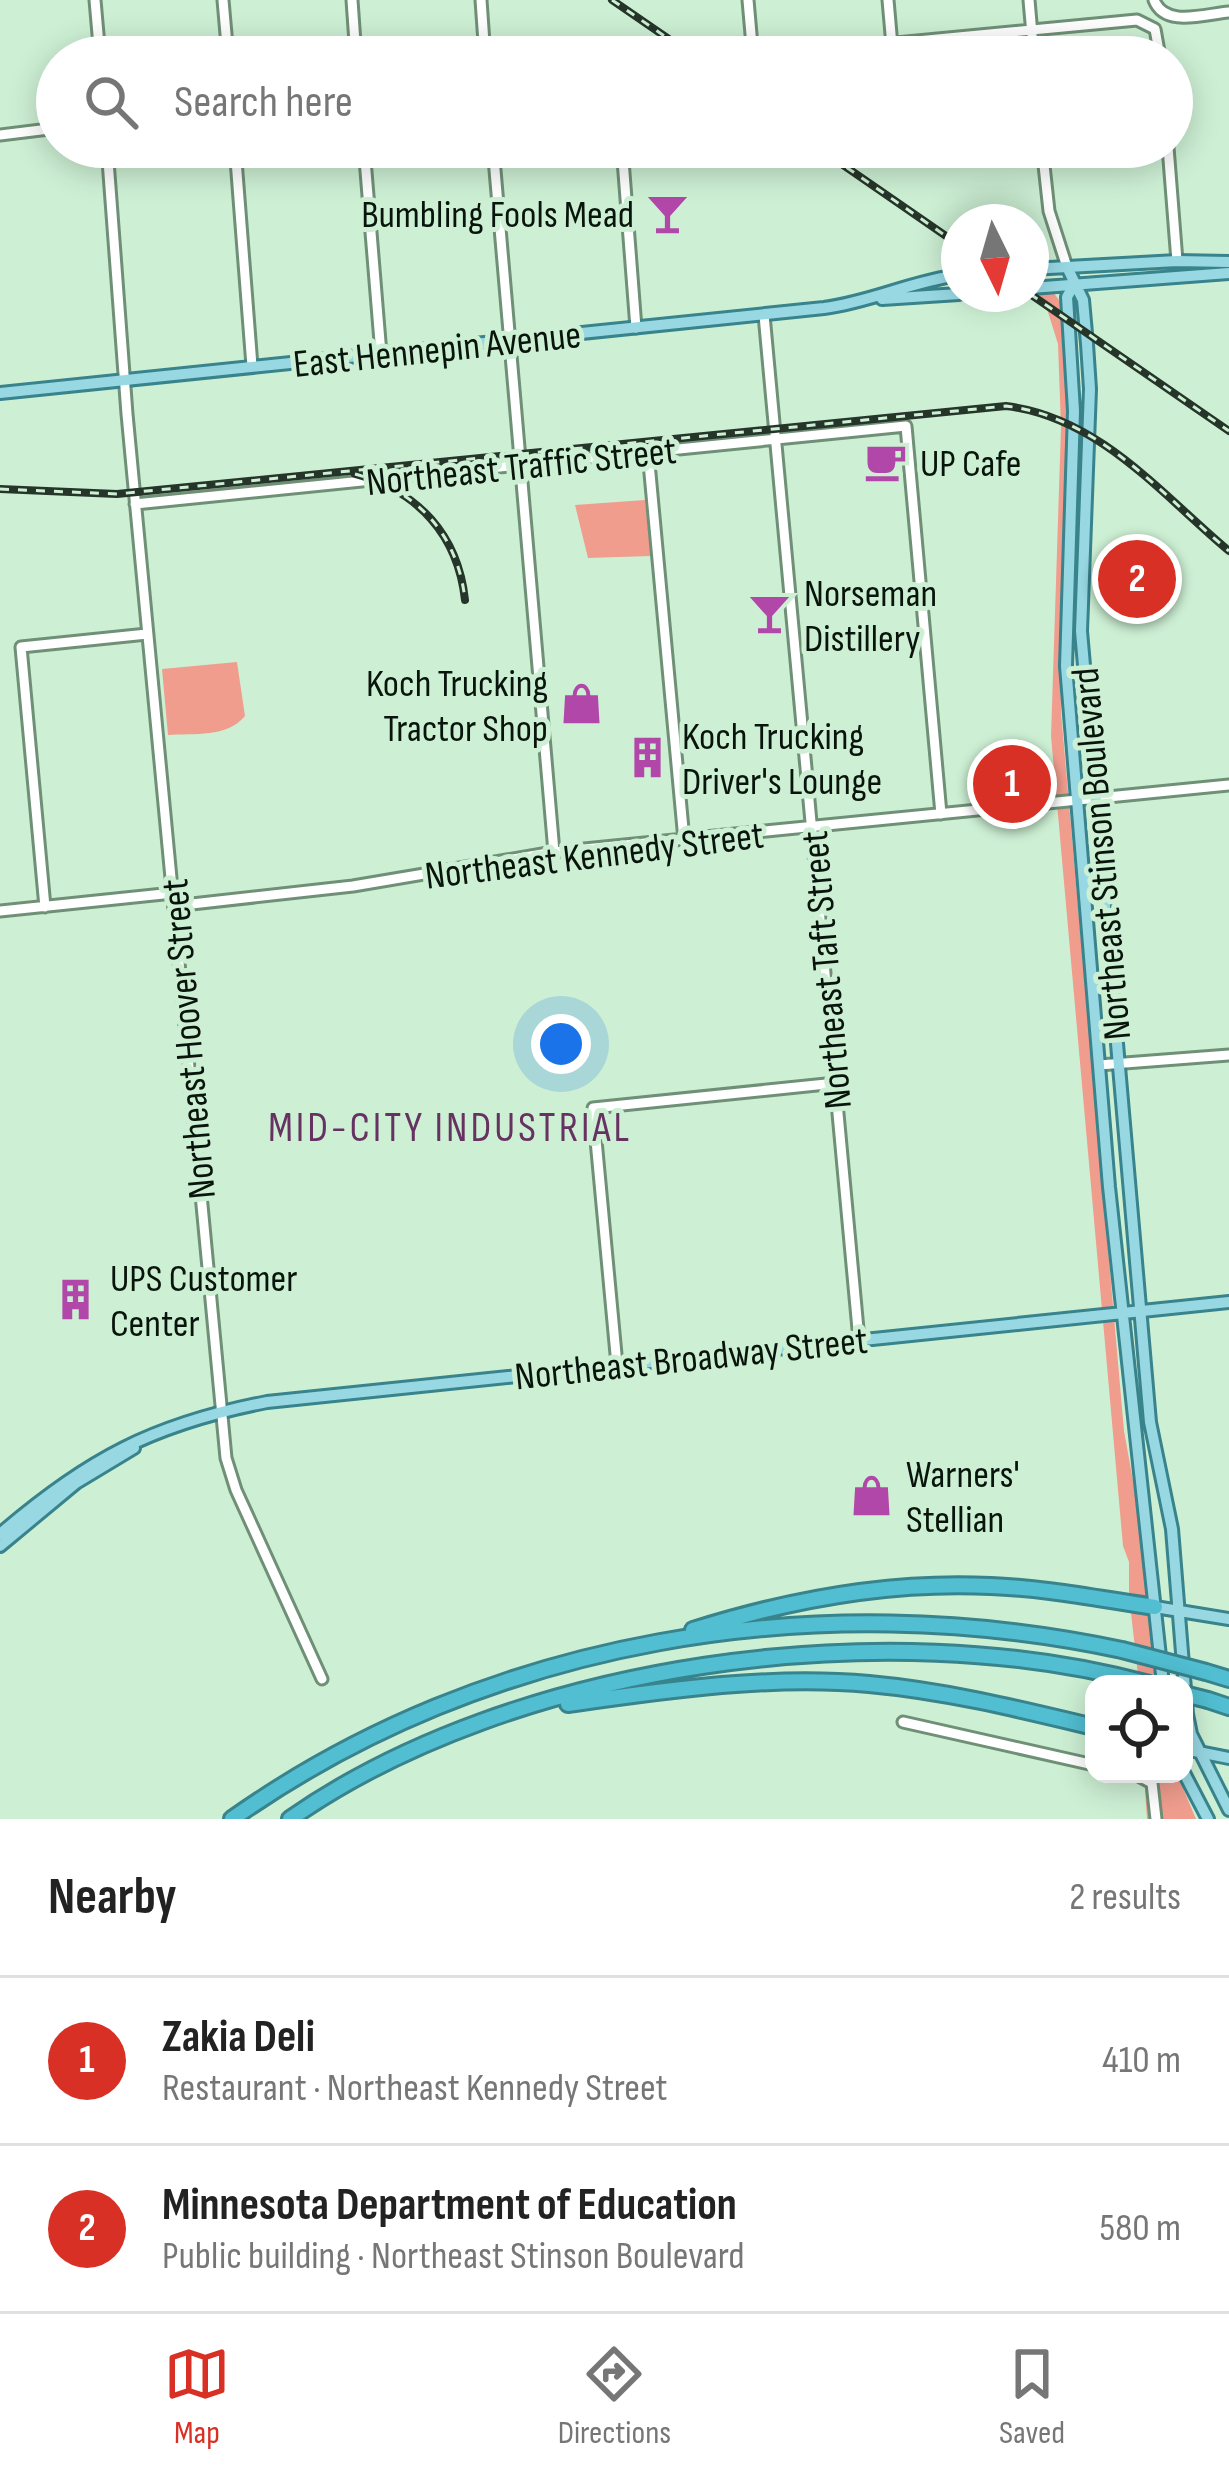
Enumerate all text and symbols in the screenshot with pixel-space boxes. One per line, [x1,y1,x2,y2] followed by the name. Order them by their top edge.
[36,36,1193,168] search box
[78,69,144,135] icon: search
[174,75,353,130] text: Search here
[645,190,691,236] bar icon: Bumbling Fools Mead
[361,192,634,239] place label: Bumbling Fools Mead
[941,204,1049,312] north arrow
[291,312,583,389] street label: East Hennepin Avenue
[364,428,679,507] street label: Northeast Traffic Street
[863,439,909,485] cafe icon: UP Cafe
[920,441,1021,488] place label: UP Cafe
[1098,534,1176,624] pin: 2
[804,571,937,663] place label: Norseman Distillery
[747,591,793,637] bar icon: Norseman Distillery
[366,661,548,753] place label: Koch Trucking Tractor Shop
[1063,666,1142,1042] street label: Northeast Stinson Boulevard
[559,681,605,727] shop icon: Koch Trucking Tractor Shop
[682,714,882,806] place label: Koch Trucking Driver's Lounge
[625,734,671,780] building icon: Koch Trucking Driver's Lounge
[973,739,1051,829] pin: 1
[422,812,766,901] street label: Northeast Kennedy Street
[792,829,863,1111] street label: Northeast Taft Street
[152,877,227,1201] street label: Northeast Hoover Street
[531,1014,591,1074] your location
[268,1103,632,1154] district label: MID-CITY INDUSTRIAL
[110,1256,297,1348] place label: UPS Customer Center
[53,1276,99,1322] building icon: UPS Customer Center
[513,1318,870,1401] street label: Northeast Broadway Street
[906,1452,1020,1544] place label: Warners' Stellian
[849,1472,895,1518] shop icon: Warners' Stellian
[1085,1675,1193,1783] map controls
[1085,1675,1193,1783] button: locate
[48,1867,177,1928] text: Nearby
[1069,1874,1181,1921] text: 2 results
[162,2010,315,2065] text: Zakia Deli
[79,2037,95,2084] text: 1
[1102,2037,1181,2084] text: 410 m
[162,2065,667,2112] text: Restaurant · Northeast Kennedy Street
[162,2178,737,2233] text: Minnesota Department of Education
[78,2205,96,2252] text: 2
[1100,2205,1181,2252] text: 580 m
[162,2233,745,2280] text: Public building · Northeast Stinson Boulevard
[164,2341,230,2453] tab: Map
[558,2341,671,2453] tab: Directions
[999,2341,1065,2453] tab: Saved

